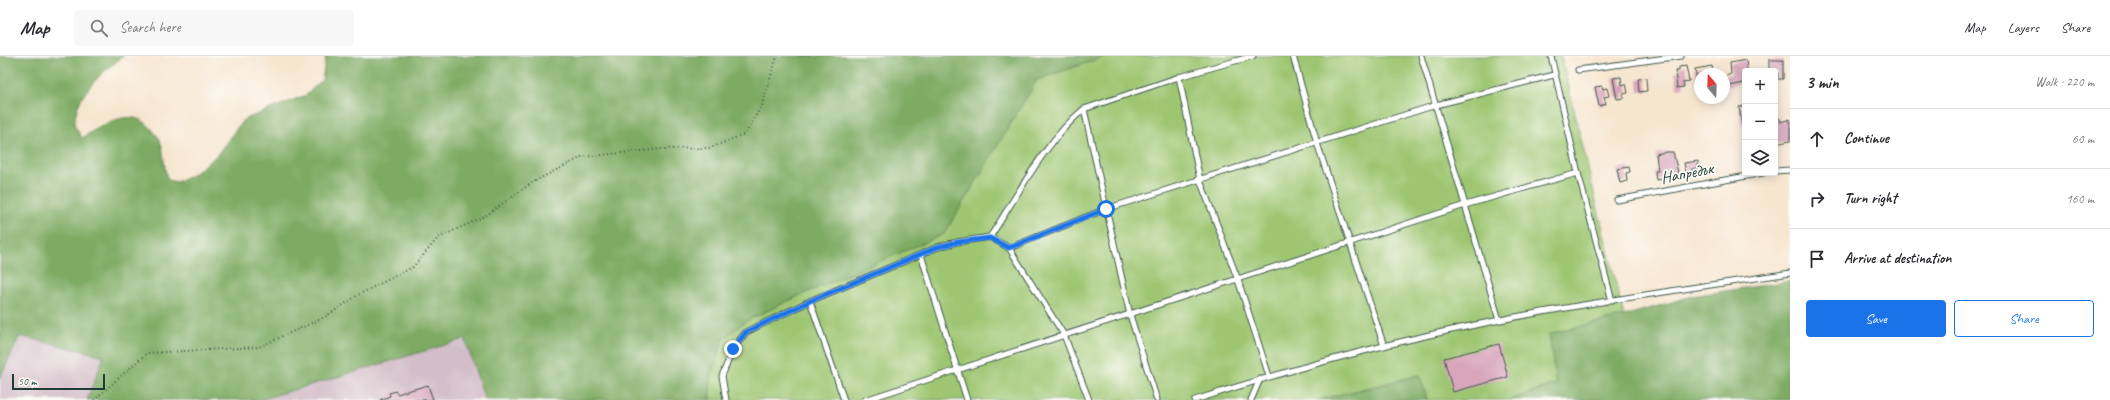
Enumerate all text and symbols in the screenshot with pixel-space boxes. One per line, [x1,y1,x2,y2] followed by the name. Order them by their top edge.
[74,10,354,46] search box
[20,16,50,40] text: Map
[88,17,110,39] icon: search
[120,18,181,37] text: Search here
[1964,19,1986,36] text: Map
[2008,19,2039,36] text: Layers
[2061,19,2090,36] text: Share
[1694,68,1730,104] north arrow
[1742,68,1778,176] map controls
[1742,68,1778,104] button: +
[1806,72,1839,93] text: 3 min
[2035,74,2094,90] text: Walk · 220 m
[1742,104,1778,140] button: −
[1806,128,1828,150] icon: ahead
[1844,129,1889,148] text: Continue
[2072,131,2094,147] text: 60 m
[1742,140,1778,176] button: layers
[1659,157,1717,188] street label: Напредък
[1806,188,1828,210] icon: right
[1844,189,1897,208] text: Turn right
[2066,191,2094,207] text: 160 m
[1097,200,1115,218] route start
[1806,248,1828,270] icon: arrive
[1844,249,1951,268] text: Arrive at destination
[1806,300,1946,337] button: Save
[1954,300,2094,337] button: Share
[724,340,742,358] route end
[12,372,105,391] scale bar
[18,374,37,388] text: 50 m

